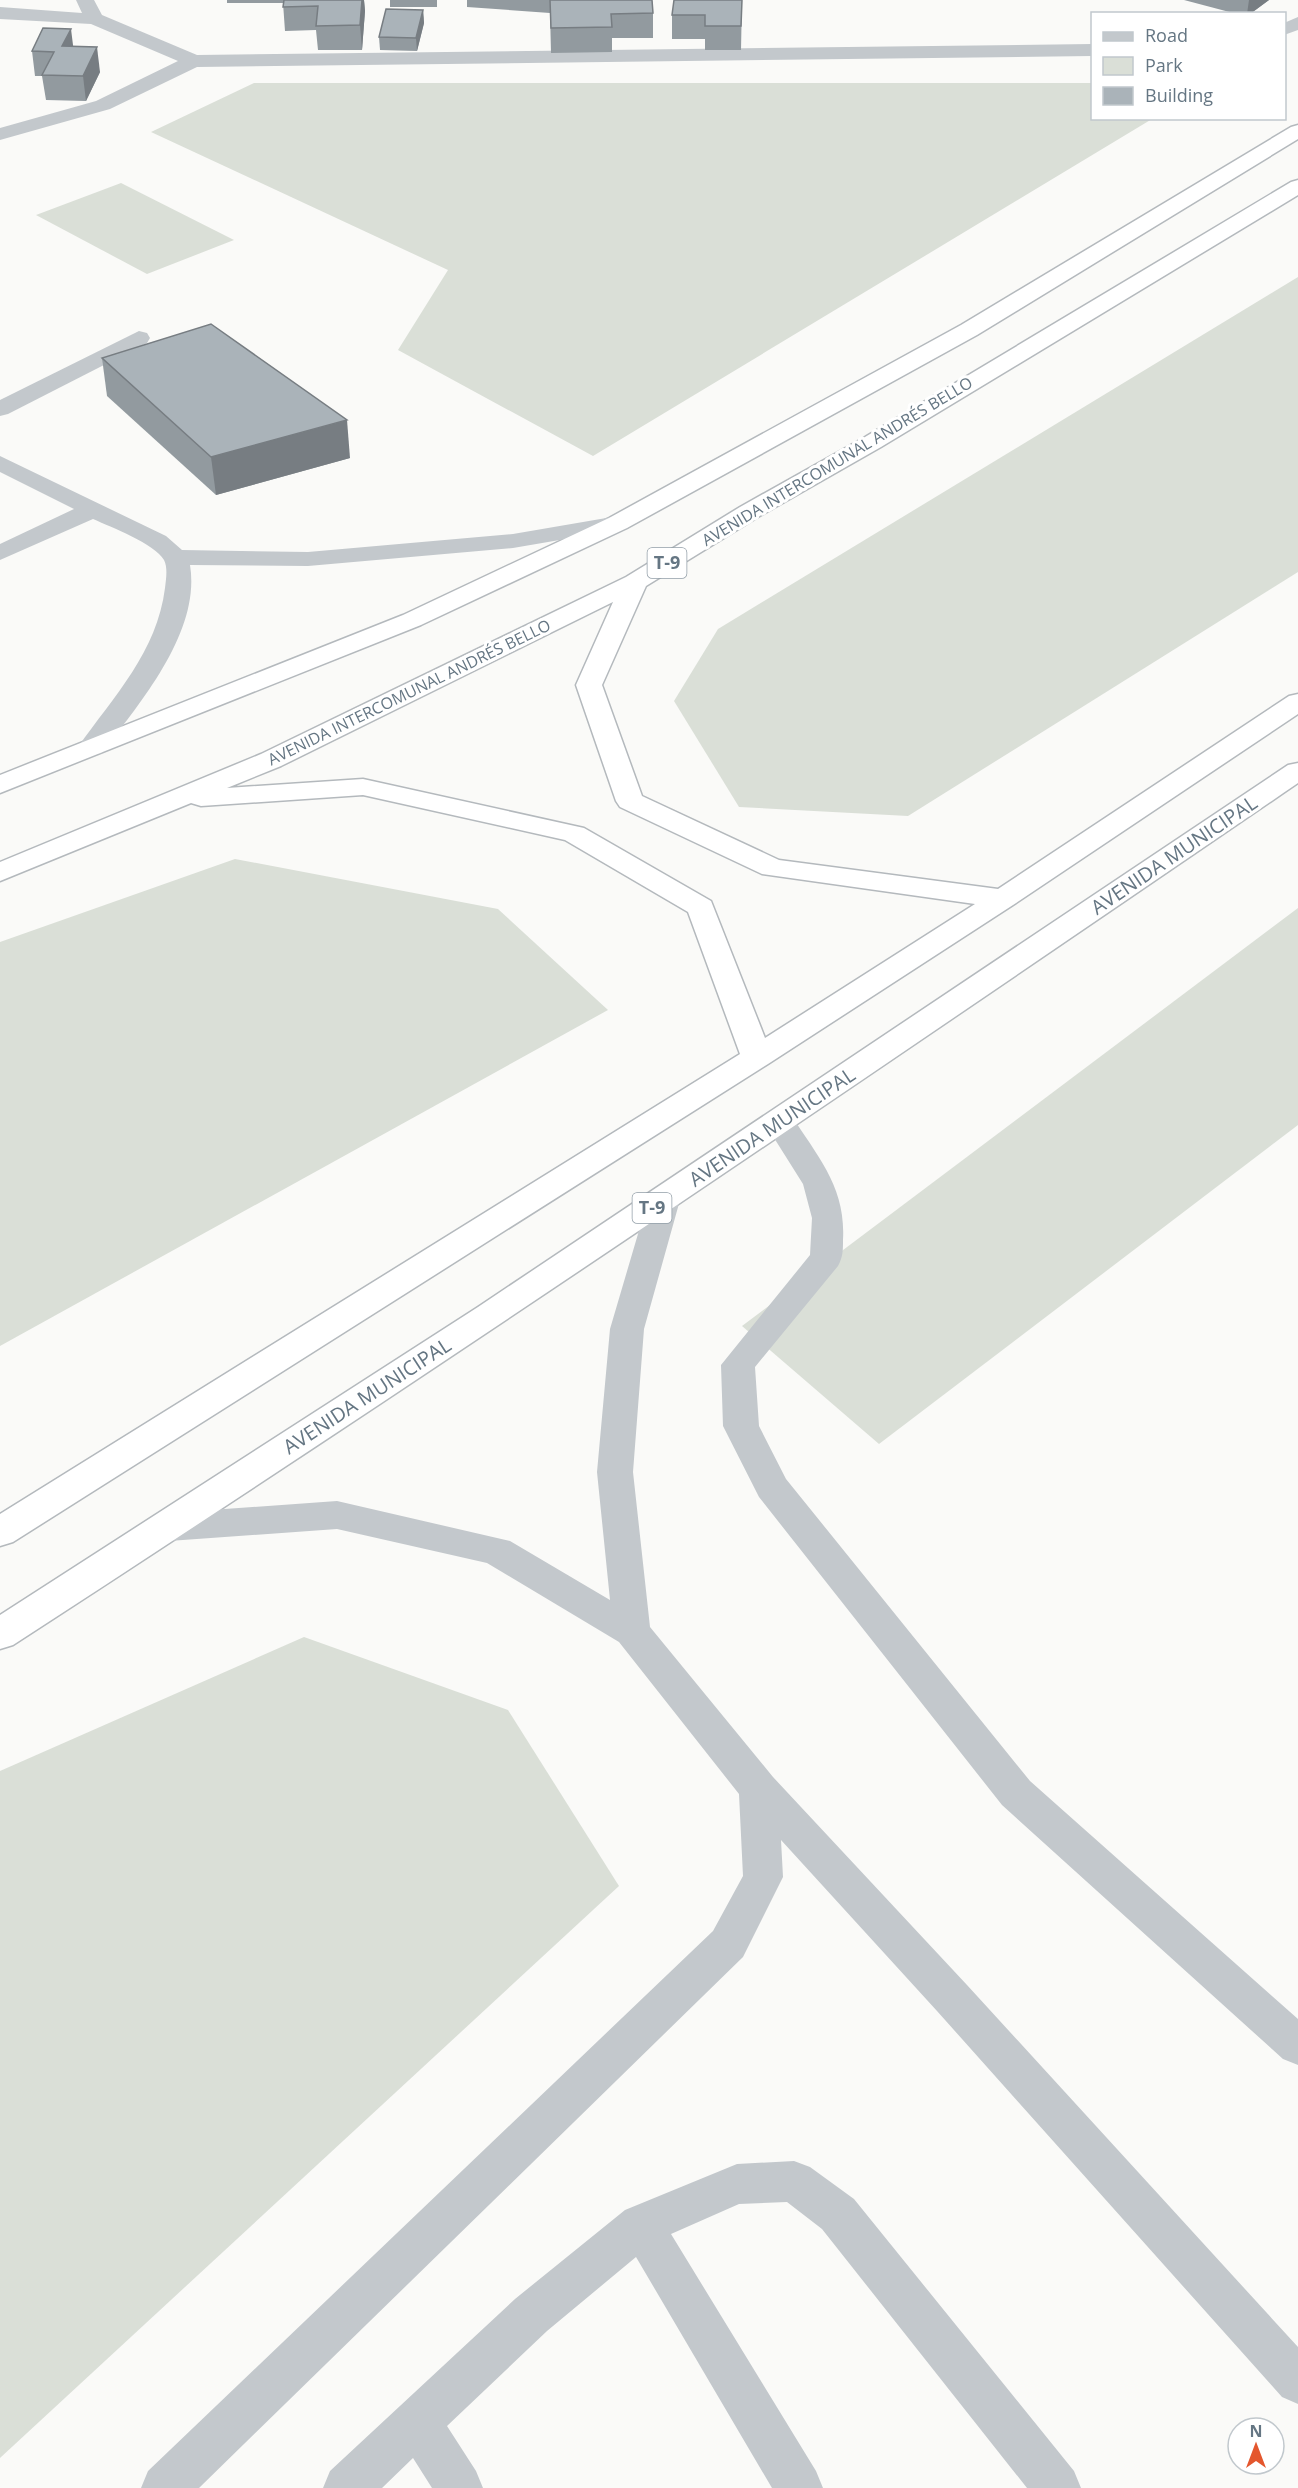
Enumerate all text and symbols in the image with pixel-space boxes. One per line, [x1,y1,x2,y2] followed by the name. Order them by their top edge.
[1091,12,1286,120] legend
[1145,23,1188,47] text: Road
[1145,53,1183,77] text: Park
[1145,83,1213,107] text: Building
[698,371,976,551] street label: AVENIDA INTERCOMUNAL ANDRÉS BELLO
[648,548,686,578] road number: T-9
[264,614,554,770] street label: AVENIDA INTERCOMUNAL ANDRÉS BELLO
[1085,789,1262,920] street label: AVENIDA MUNICIPAL
[683,1061,860,1192] street label: AVENIDA MUNICIPAL
[632,1193,672,1223] road number: T-9
[278,1331,456,1460] street label: AVENIDA MUNICIPAL
[1226,2416,1286,2476] north arrow
[1249,2420,1263,2442] text: N

